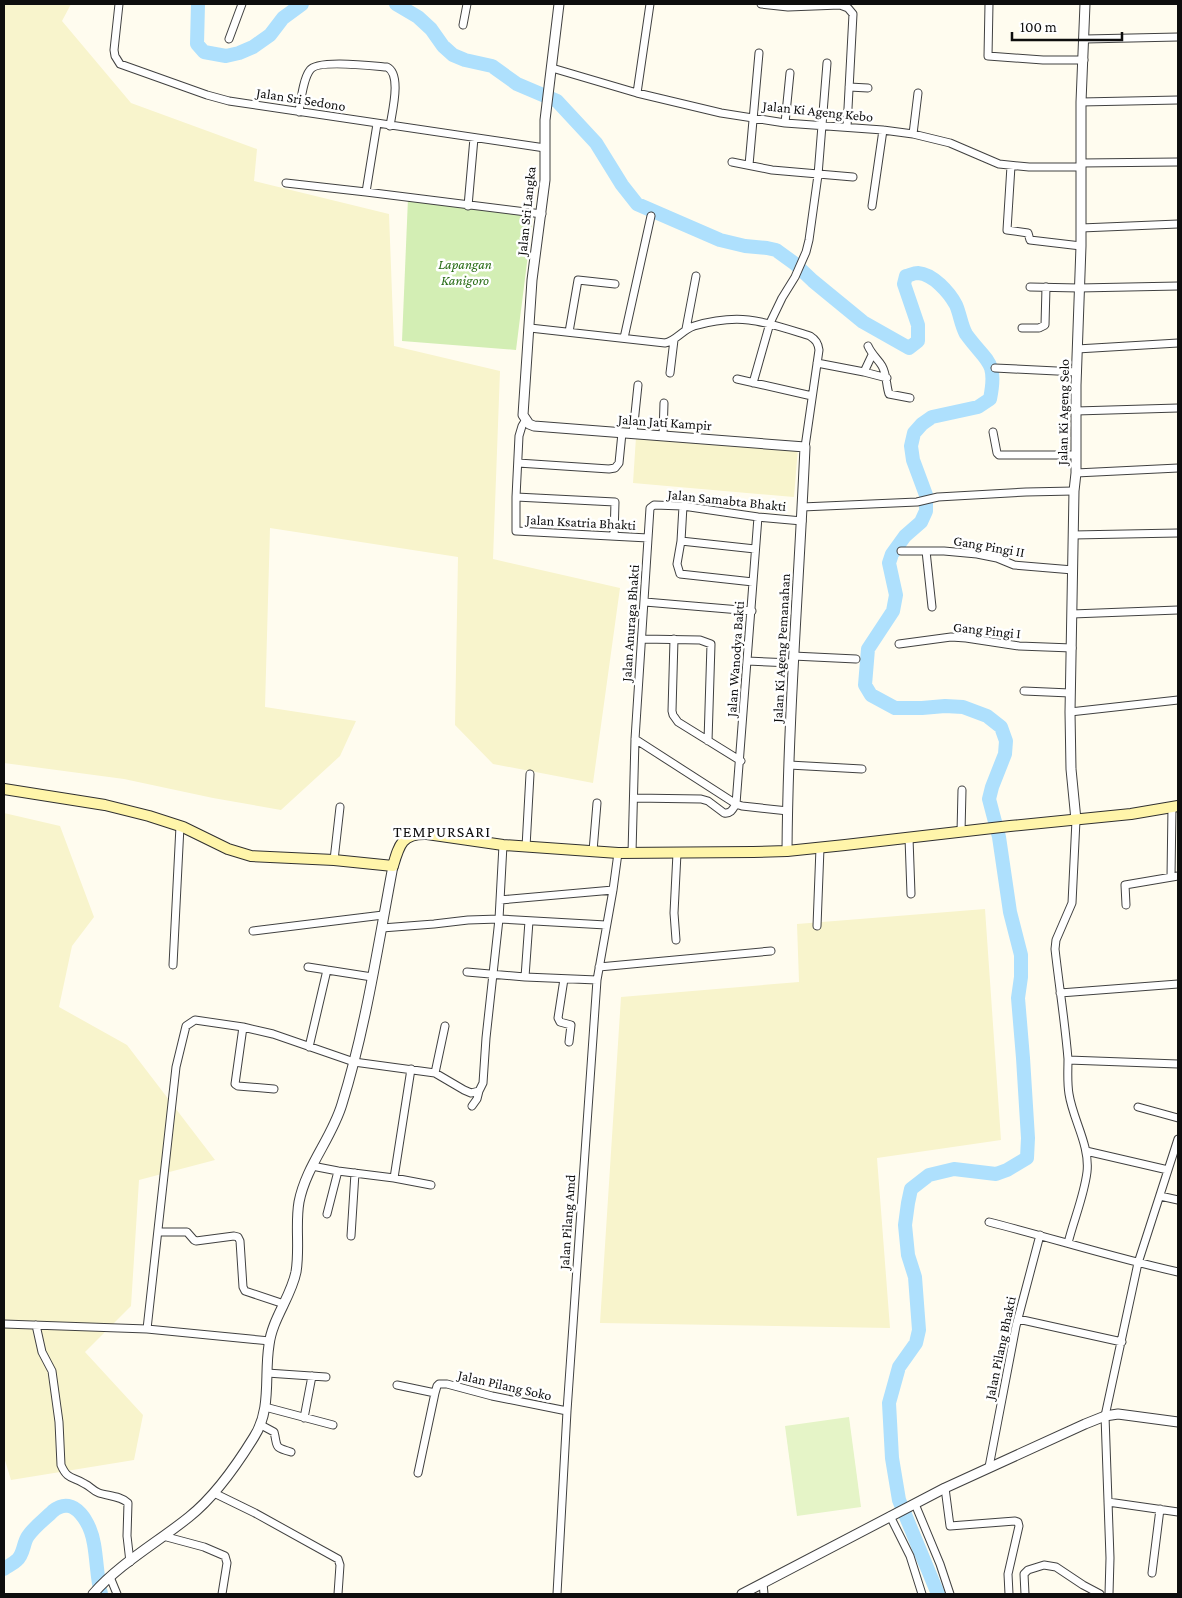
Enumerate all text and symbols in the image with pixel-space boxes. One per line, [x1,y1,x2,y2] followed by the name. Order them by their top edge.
[1012,10,1122,42] scale bar
[1020,19,1057,35] text: 100 m
[253,84,347,114] street label: Jalan Sri Sedono
[760,97,874,125] street label: Jalan Ki Ageng Kebo
[513,165,539,258] street label: Jalan Sri Langka
[438,256,492,288] park label: Lapangan Kanigoro
[1054,359,1072,467] street label: Jalan Ki Ageng Selo
[616,411,713,433] street label: Jalan Jati Kampir
[665,486,787,514] street label: Jalan Samabta Bhakti
[524,511,637,533] street label: Jalan Ksatria Bhakti
[952,532,1026,560] street label: Gang Pingi II
[618,564,642,684] street label: Jalan Anuraga Bhakti
[769,573,793,725] street label: Jalan Ki Ageng Pemanahan
[723,600,747,719] street label: Jalan Wanodya Bakti
[952,619,1022,641] street label: Gang Pingi I
[393,823,491,840] district label: TEMPURSARI
[556,1173,578,1272] street label: Jalan Pilang Amd
[981,1294,1019,1403] street label: Jalan Pilang Bhakti
[455,1366,553,1404] street label: Jalan Pilang Soko

